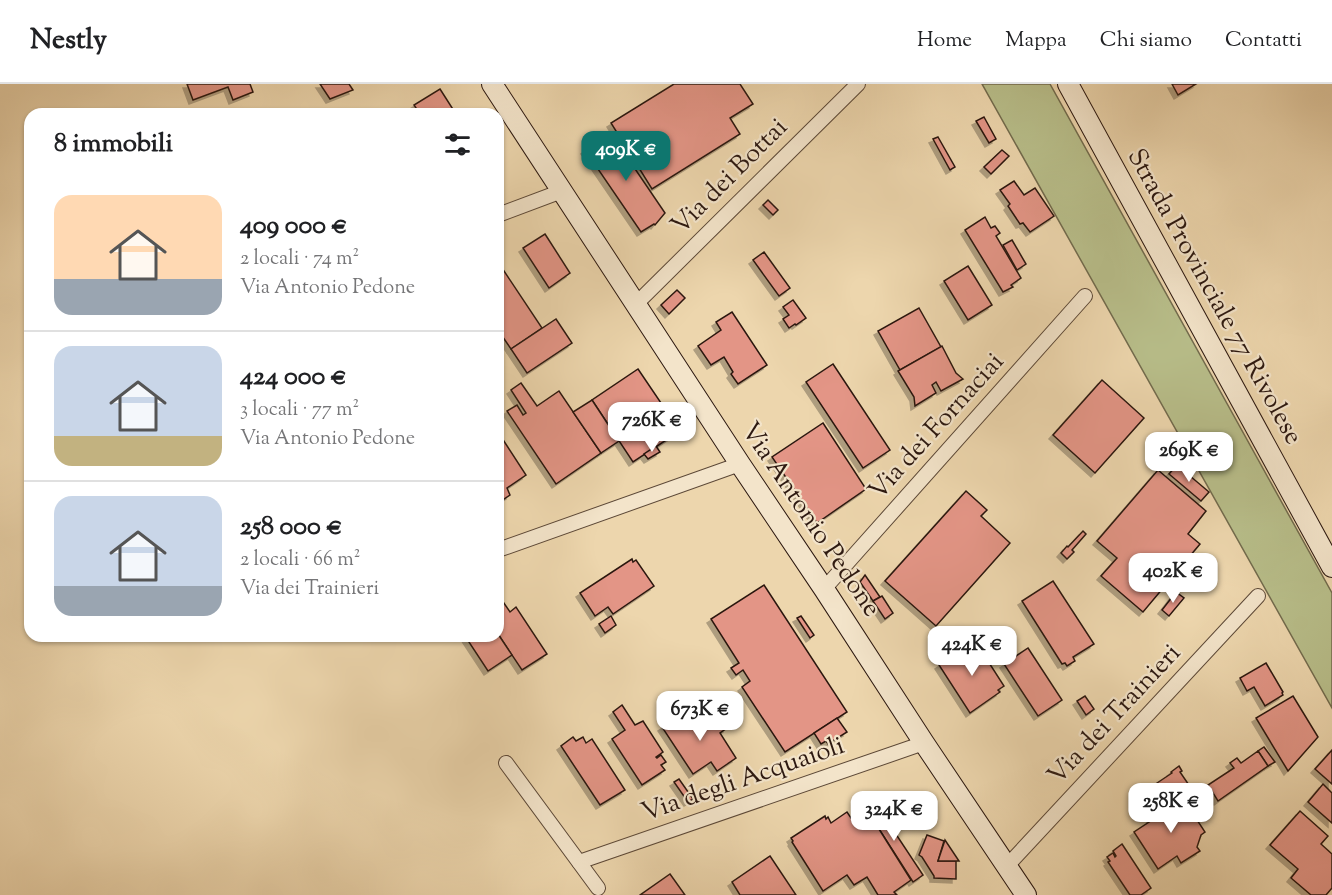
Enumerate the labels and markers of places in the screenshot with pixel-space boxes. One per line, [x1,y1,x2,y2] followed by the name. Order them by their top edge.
[577,131,675,182] pin: 409K €
[603,402,701,453] pin: 726K €
[1140,432,1238,483] pin: 269K €
[1124,553,1222,604] pin: 402K €
[923,626,1021,677] pin: 424K €
[651,691,749,742] pin: 673K €
[1122,783,1220,834] pin: 258K €
[845,791,943,842] pin: 324K €

